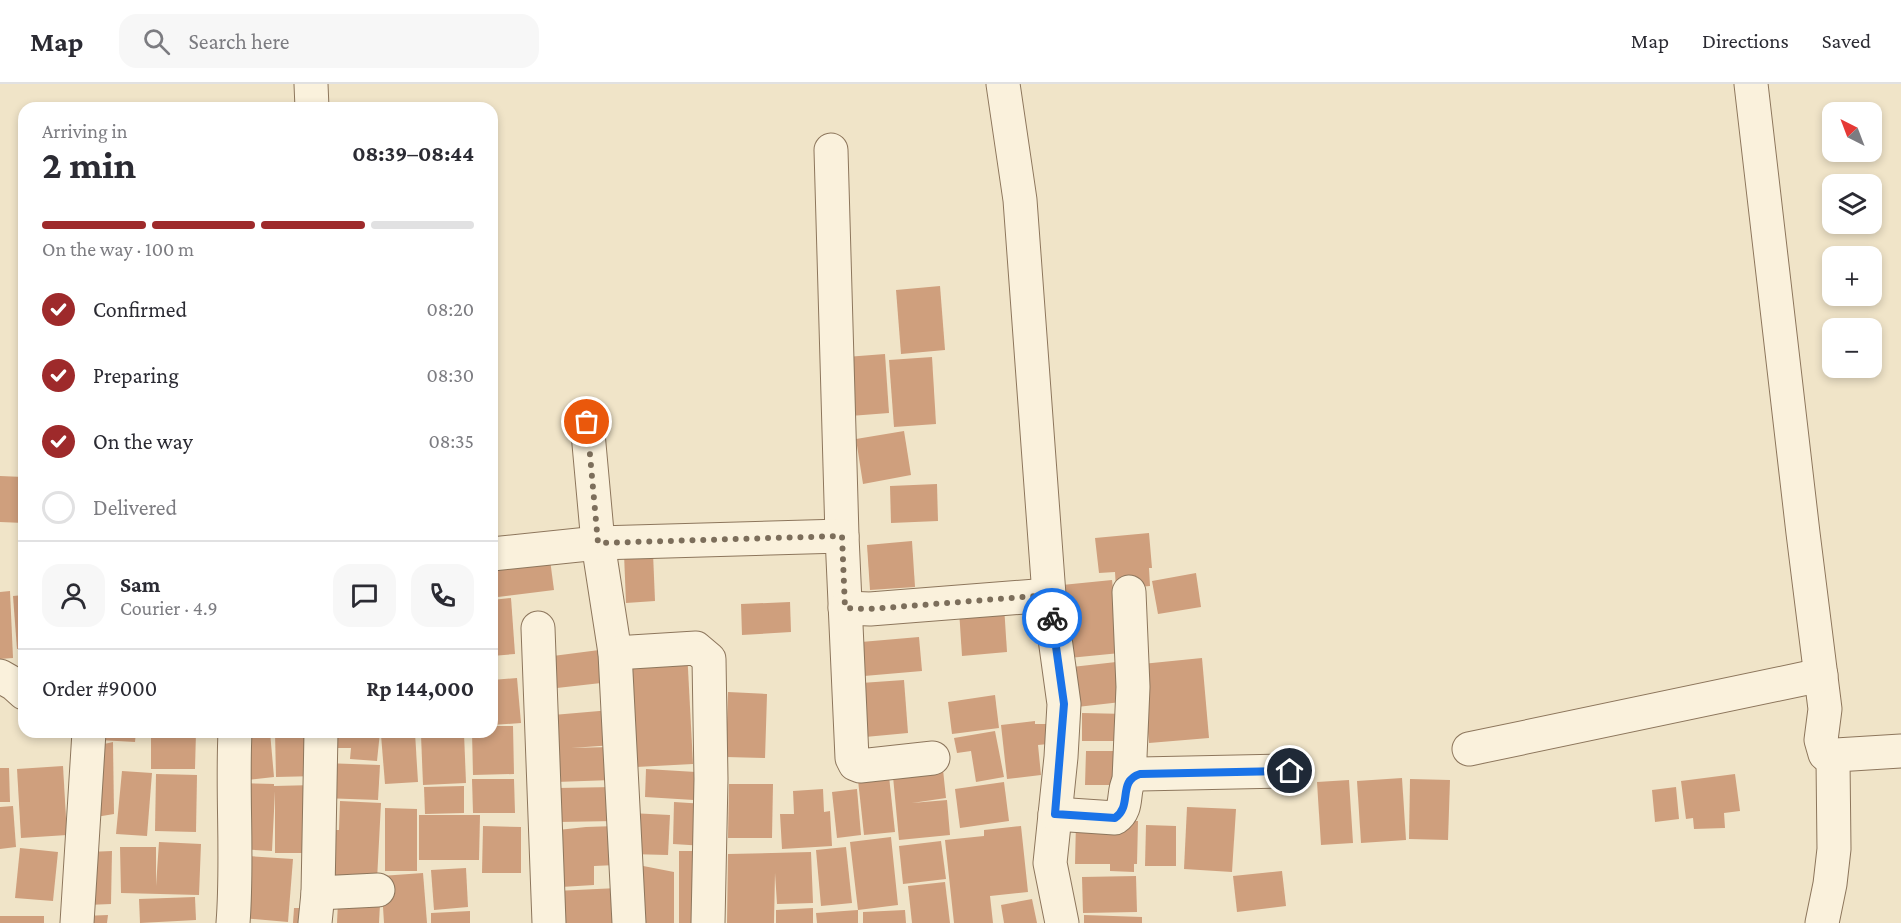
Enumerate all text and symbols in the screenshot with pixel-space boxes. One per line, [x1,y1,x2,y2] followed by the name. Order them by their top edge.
[119,14,539,68] search box
[140,25,173,58] icon: search
[30,26,83,57] text: Map
[188,29,289,54] text: Search here
[1631,29,1669,53] text: Map
[1702,29,1789,53] text: Directions
[1822,29,1871,53] text: Saved
[1822,102,1882,162] north arrow
[1822,102,1882,378] map controls
[42,120,127,142] text: Arriving in
[352,141,474,166] text: 08:39–08:44
[42,143,136,186] text: 2 min
[1822,174,1882,234] button: layers
[42,238,194,260] text: On the way · 100 m
[1822,246,1882,306] button: +
[42,293,75,326] icon: check
[93,297,187,322] text: Confirmed
[427,298,474,320] text: 08:20
[1822,318,1882,378] button: −
[42,359,75,392] icon: check
[93,363,179,388] text: Preparing
[427,364,474,386] text: 08:30
[561,396,612,447] pin
[570,405,603,438] icon: bag
[42,425,75,458] icon: check
[93,429,193,454] text: On the way
[428,430,474,452] text: 08:35
[93,495,177,520] text: Delivered
[42,564,105,627] button: person
[333,564,396,627] button: chat
[411,564,474,627] button: phone
[120,572,160,597] text: Sam
[1022,588,1082,648] courier
[120,597,218,619] text: Courier · 4.9
[1036,602,1069,635] icon: bike
[42,676,157,701] text: Order #9000
[366,676,474,701] text: Rp 144,000
[1264,745,1315,796] pin
[1273,754,1306,787] icon: home

